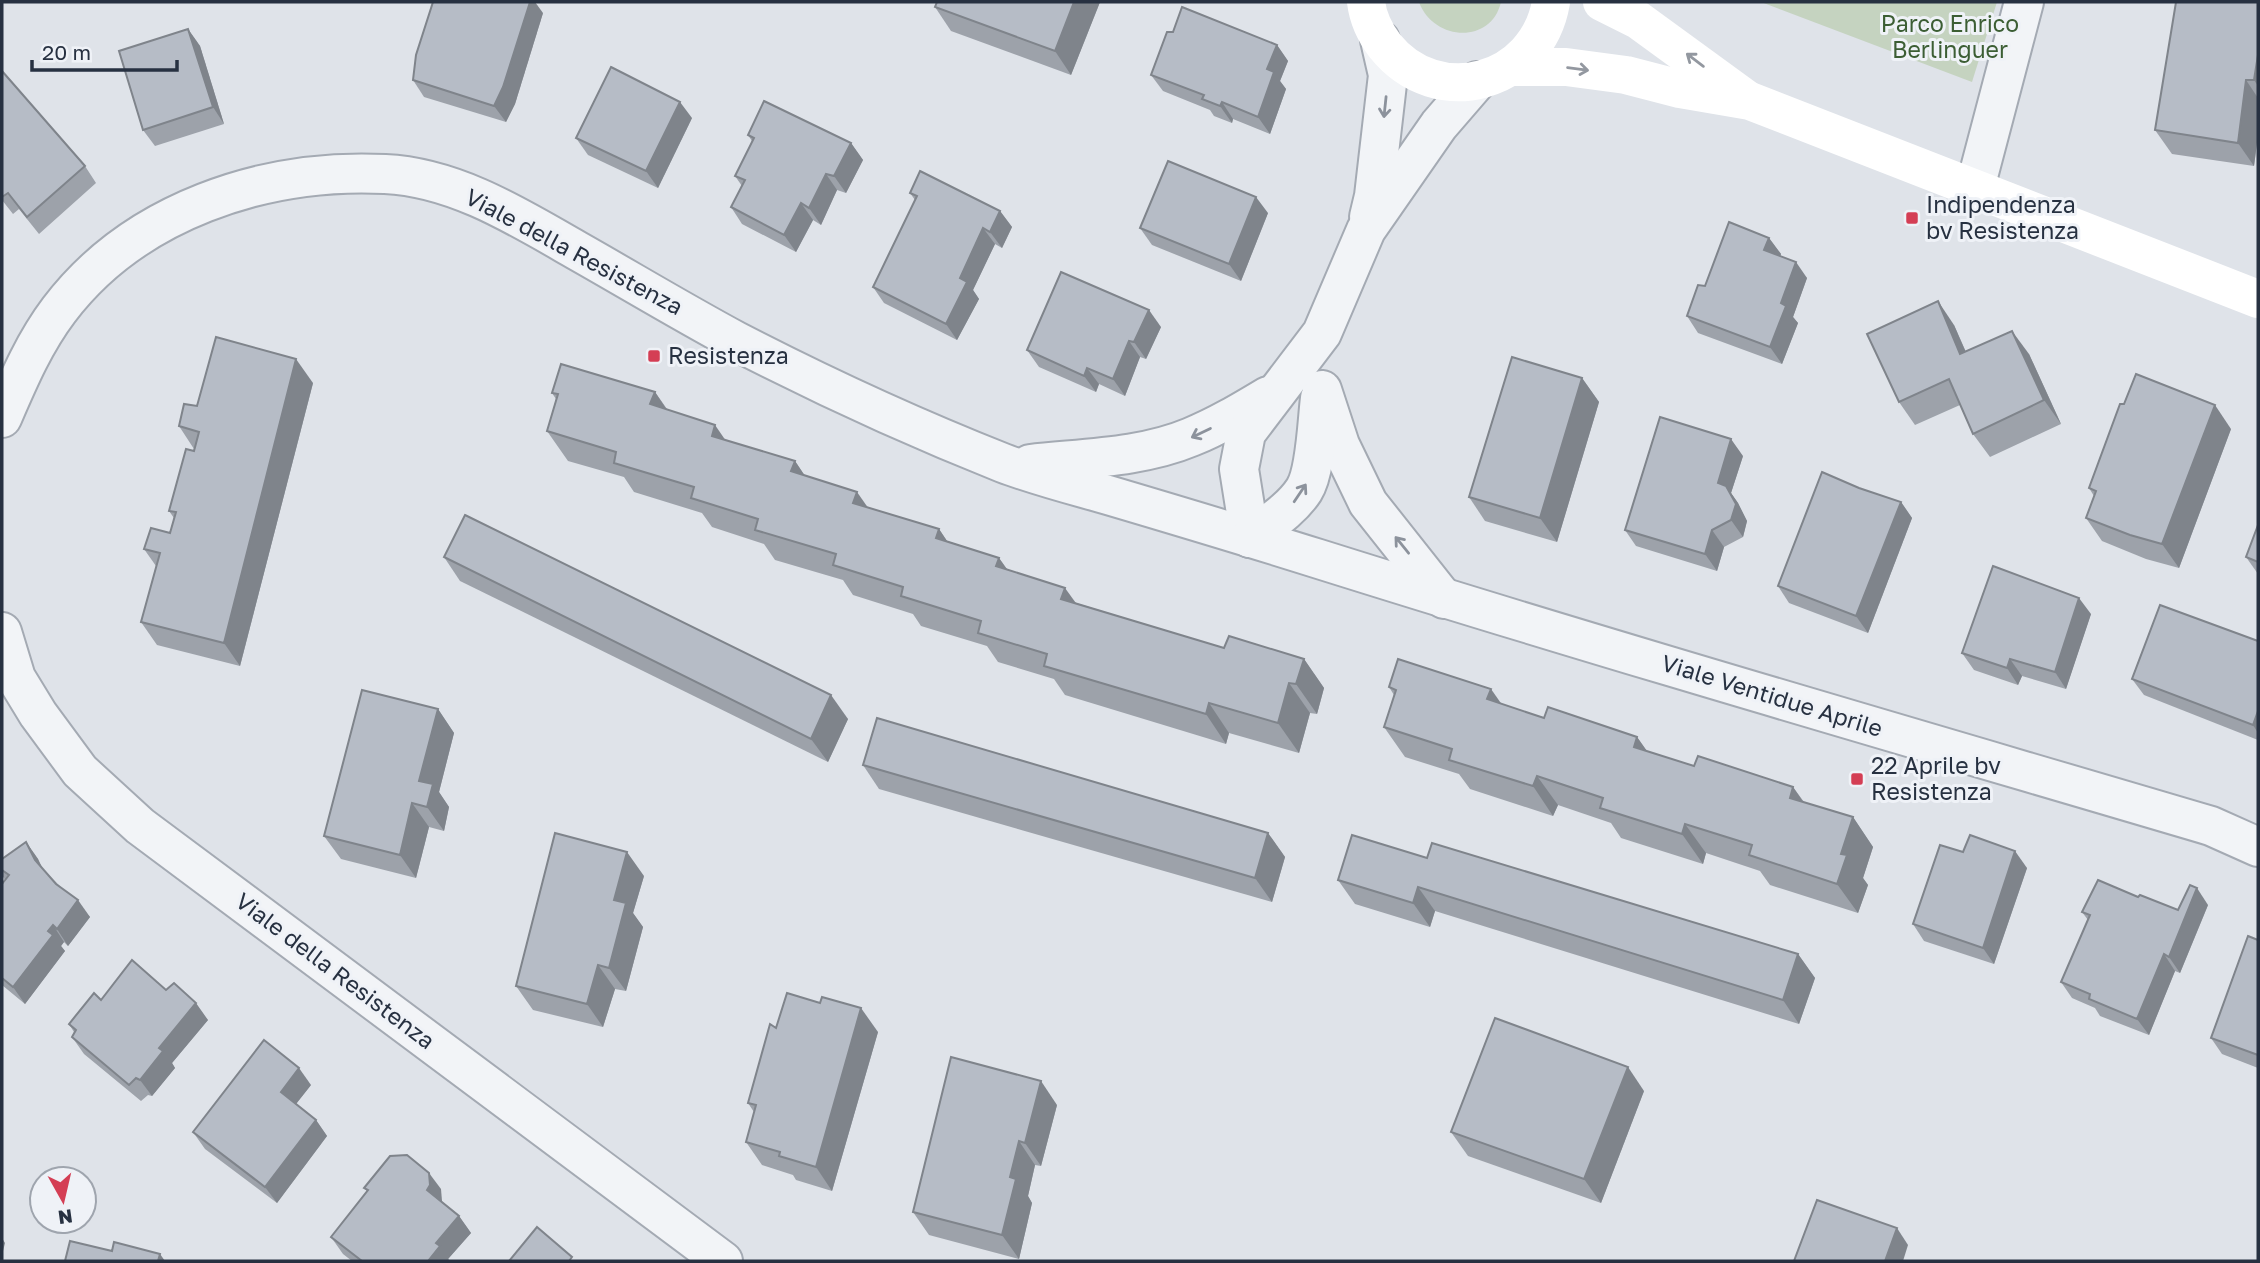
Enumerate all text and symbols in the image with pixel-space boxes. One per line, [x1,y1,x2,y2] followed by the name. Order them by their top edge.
[1881,9,2019,63] park label: Parco Enrico Berlinguer
[32,28,177,72] scale bar
[42,39,91,65] text: 20 m
[1687,53,1705,68] one-way arrow
[1566,62,1589,75] one-way arrow
[1379,95,1392,118] one-way arrow
[461,182,688,320] street label: Viale della Resistenza
[1926,190,2079,244] place label: Indipendenza bv Resistenza
[1904,210,1920,226] marker: Indipendenza bv Resistenza
[668,341,789,369] place label: Resistenza
[646,348,662,364] marker: Resistenza
[1190,427,1211,440] one-way arrow
[1293,484,1307,503] one-way arrow
[1394,537,1409,555] one-way arrow
[1658,648,1886,742] street label: Viale Ventidue Aprile
[1871,751,2001,805] place label: 22 Aprile bv Resistenza
[1849,771,1865,787] marker: 22 Aprile bv Resistenza
[230,886,441,1054] street label: Viale della Resistenza
[28,1165,98,1235] north arrow
[57,1205,74,1230] text: N

